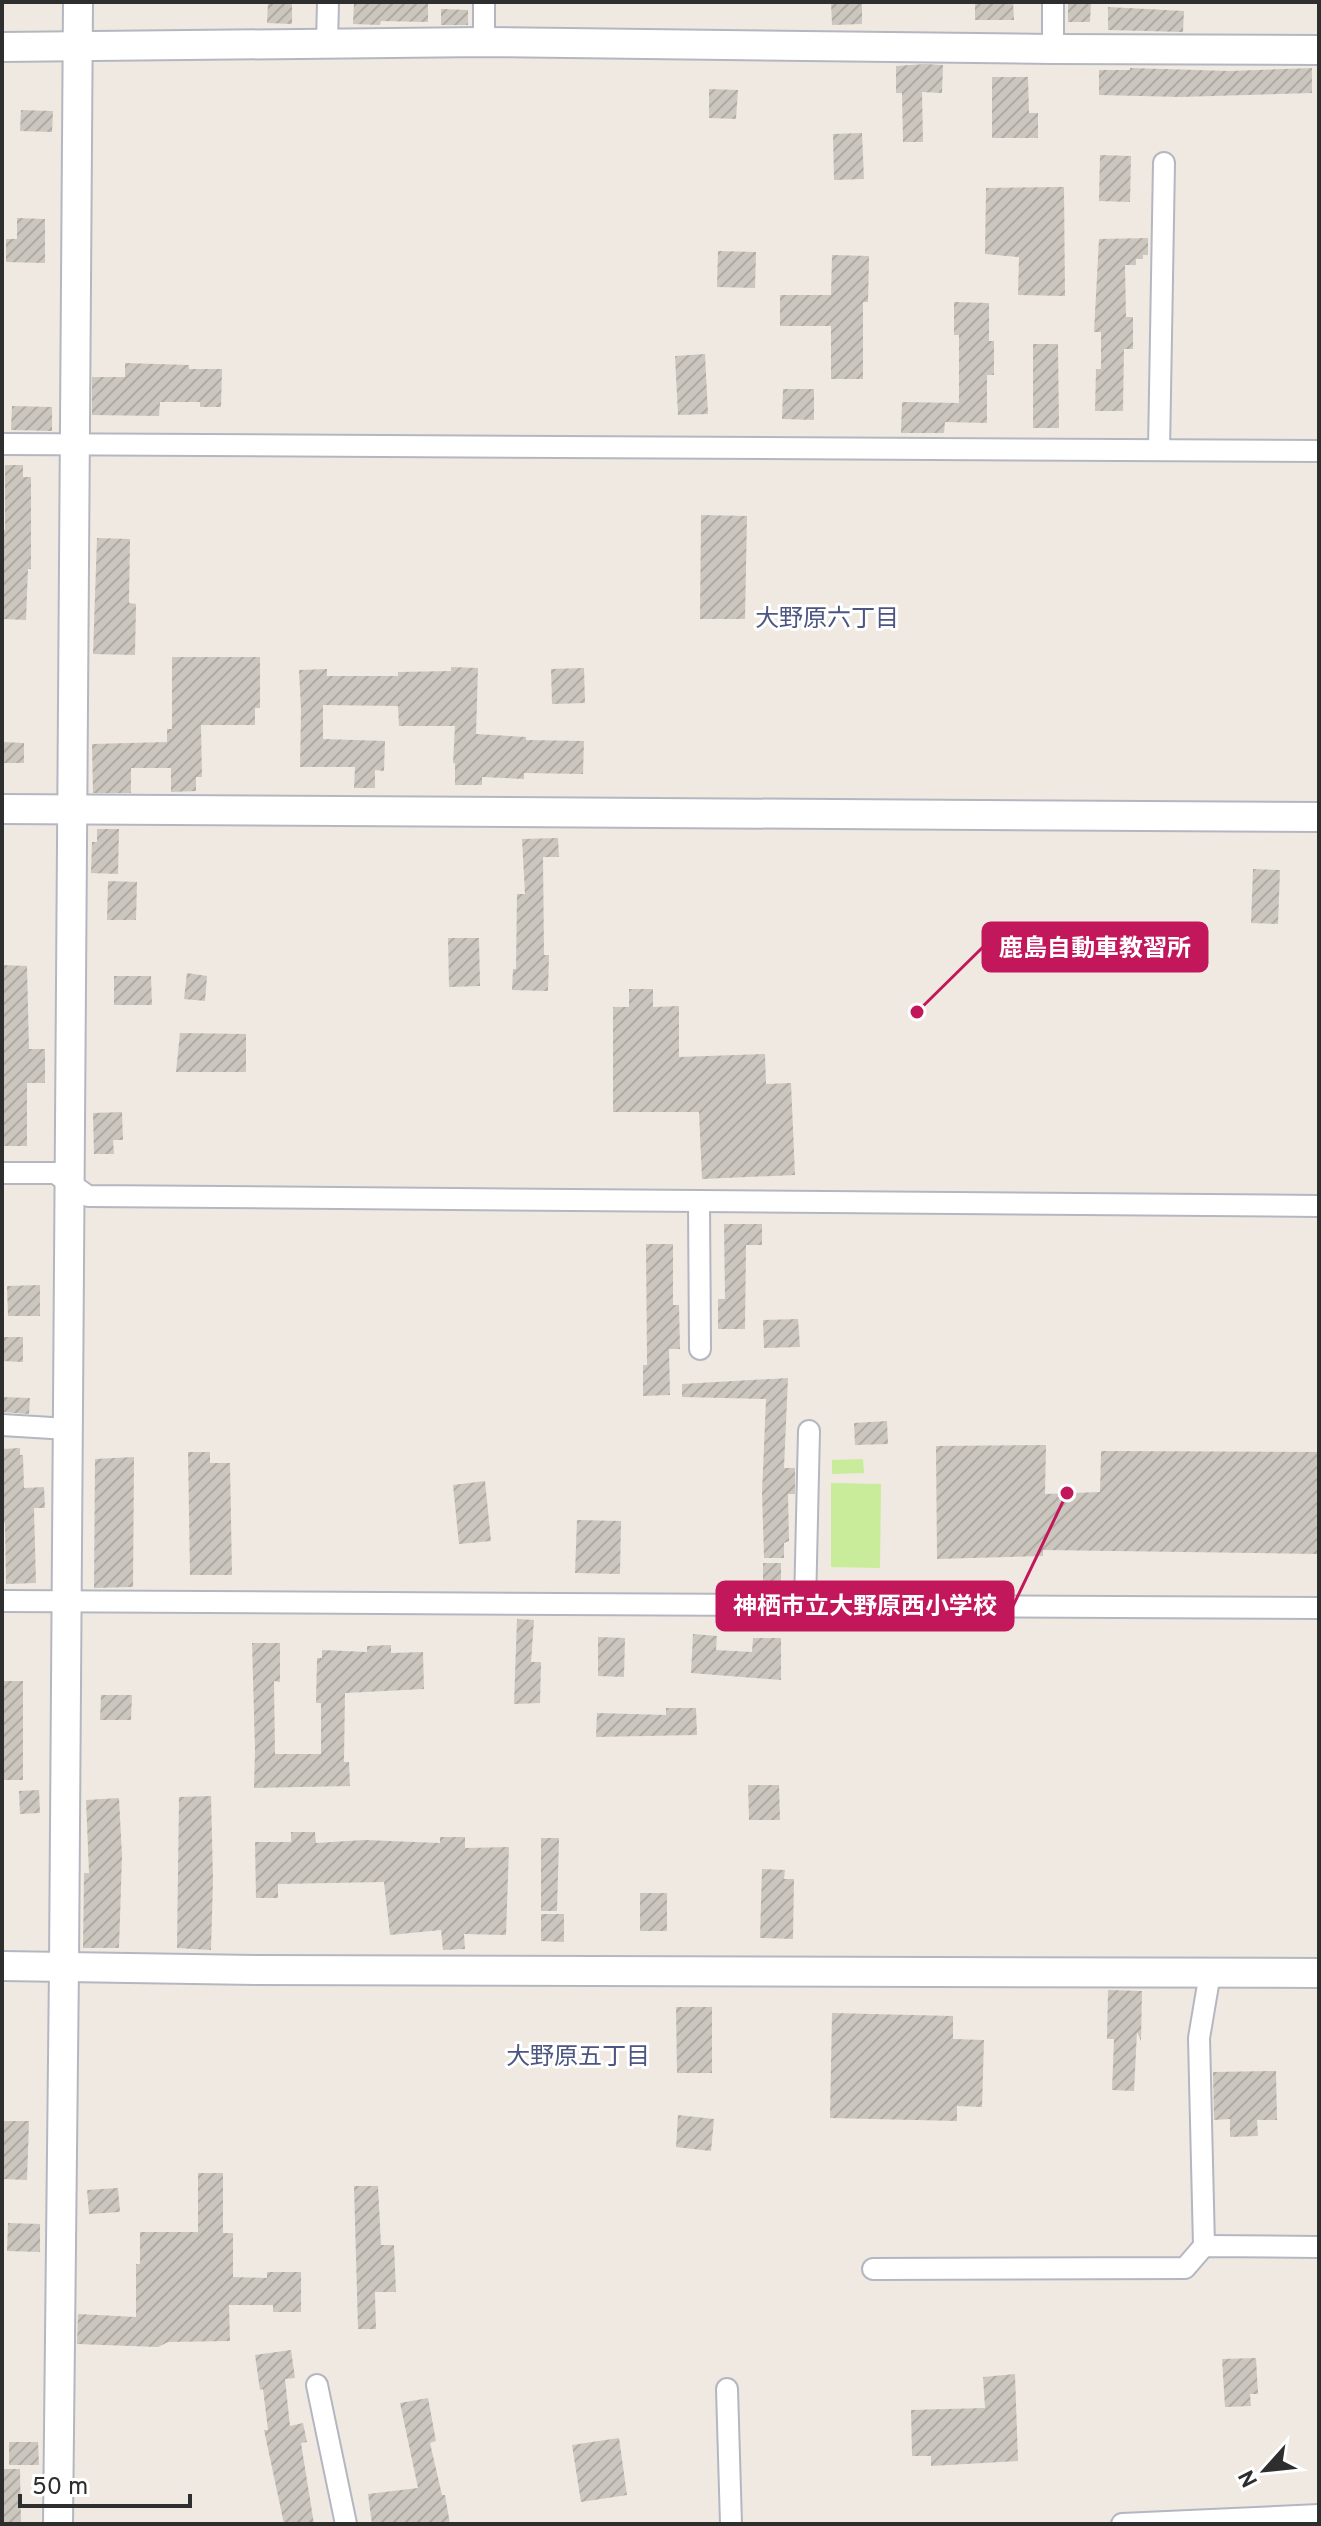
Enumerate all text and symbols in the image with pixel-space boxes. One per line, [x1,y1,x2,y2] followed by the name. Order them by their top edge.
[755,605,899,635] district label: 大野原六丁目
[983,923,1207,971] callout: 鹿島自動車教習所
[999,935,1191,965] text: 鹿島自動車教習所
[717,1582,1013,1630] callout: 神栖市立大野原西小学校
[733,1593,997,1623] text: 神栖市立大野原西小学校
[506,2043,650,2073] district label: 大野原五丁目
[1225,2430,1305,2510] north arrow
[20,2458,190,2508] scale bar
[1234,2465,1265,2491] text: N
[32,2473,88,2503] text: 50 m

